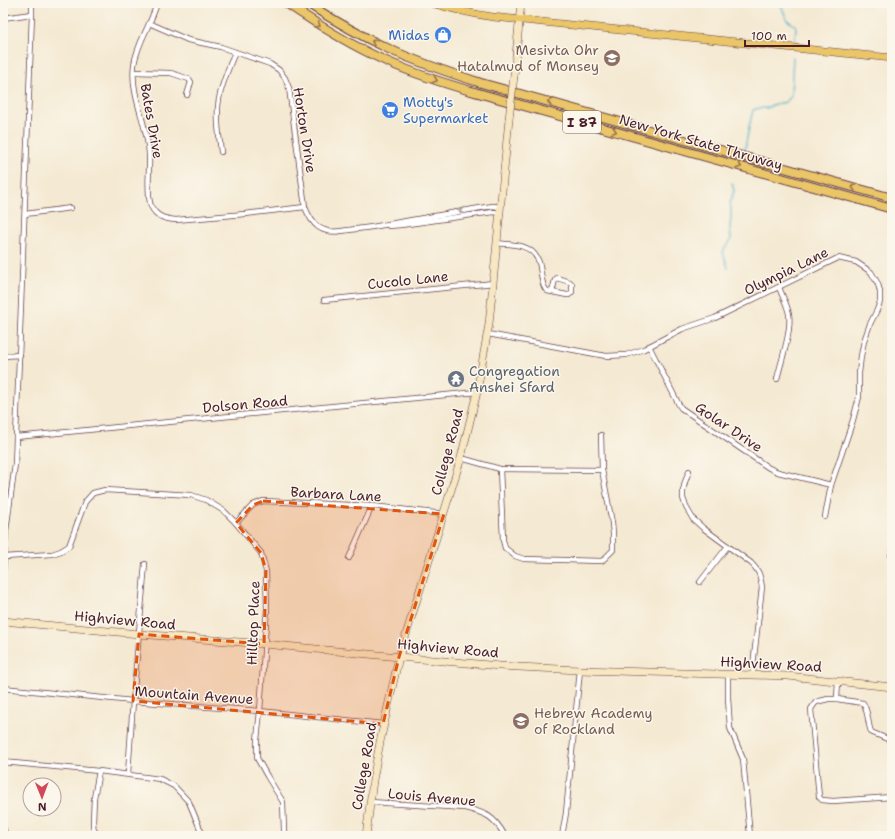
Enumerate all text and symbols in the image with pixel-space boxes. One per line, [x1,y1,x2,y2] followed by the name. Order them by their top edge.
[314,20,321,27] one-way arrow
[745,22,809,48] scale bar
[433,25,453,45] shop icon: Midas
[388,26,430,44] place label: Midas
[751,28,787,44] text: 100 m
[371,39,379,47] one-way arrow
[457,41,599,75] place label: Mesivta Ohr Hatalmud of Monsey
[602,48,622,68] school or university icon: Mesivta Ohr Hatalmud of Monsey
[432,75,439,84] one-way arrow
[137,82,167,160] street label: Bates Drive
[289,86,321,174] street label: Horton Drive
[403,93,488,127] place label: Motty's Supermarket
[547,98,554,107] one-way arrow
[380,100,400,120] supermarket icon: Motty's Supermarket
[617,110,785,174] street label: New York State Thruway
[563,111,601,133] road number: I 87
[610,126,617,135] one-way arrow
[736,161,743,170] one-way arrow
[851,183,858,192] one-way arrow
[458,206,465,215] one-way arrow
[741,243,831,299] street label: Olympia Lane
[367,267,449,293] street label: Cucolo Lane
[469,362,560,396] place label: Congregation Anshei Sfard
[446,369,466,389] temple icon: Congregation Anshei Sfard
[202,391,288,417] street label: Dolson Road
[692,398,766,456] street label: Golar Drive
[427,407,467,497] street label: College Road
[290,483,382,505] street label: Barbara Lane
[243,580,263,666] street label: Hilltop Place
[73,607,177,633] street label: Highview Road
[396,635,500,661] street label: Highview Road
[720,652,822,676] street label: Highview Road
[134,682,254,708] street label: Mountain Avenue
[534,704,653,738] place label: Hebrew Academy of Rockland
[511,711,531,731] school or university icon: Hebrew Academy of Rockland
[347,720,381,811] street label: College Road
[22,777,62,817] north arrow
[387,784,477,810] street label: Louis Avenue
[37,799,47,814] text: N

